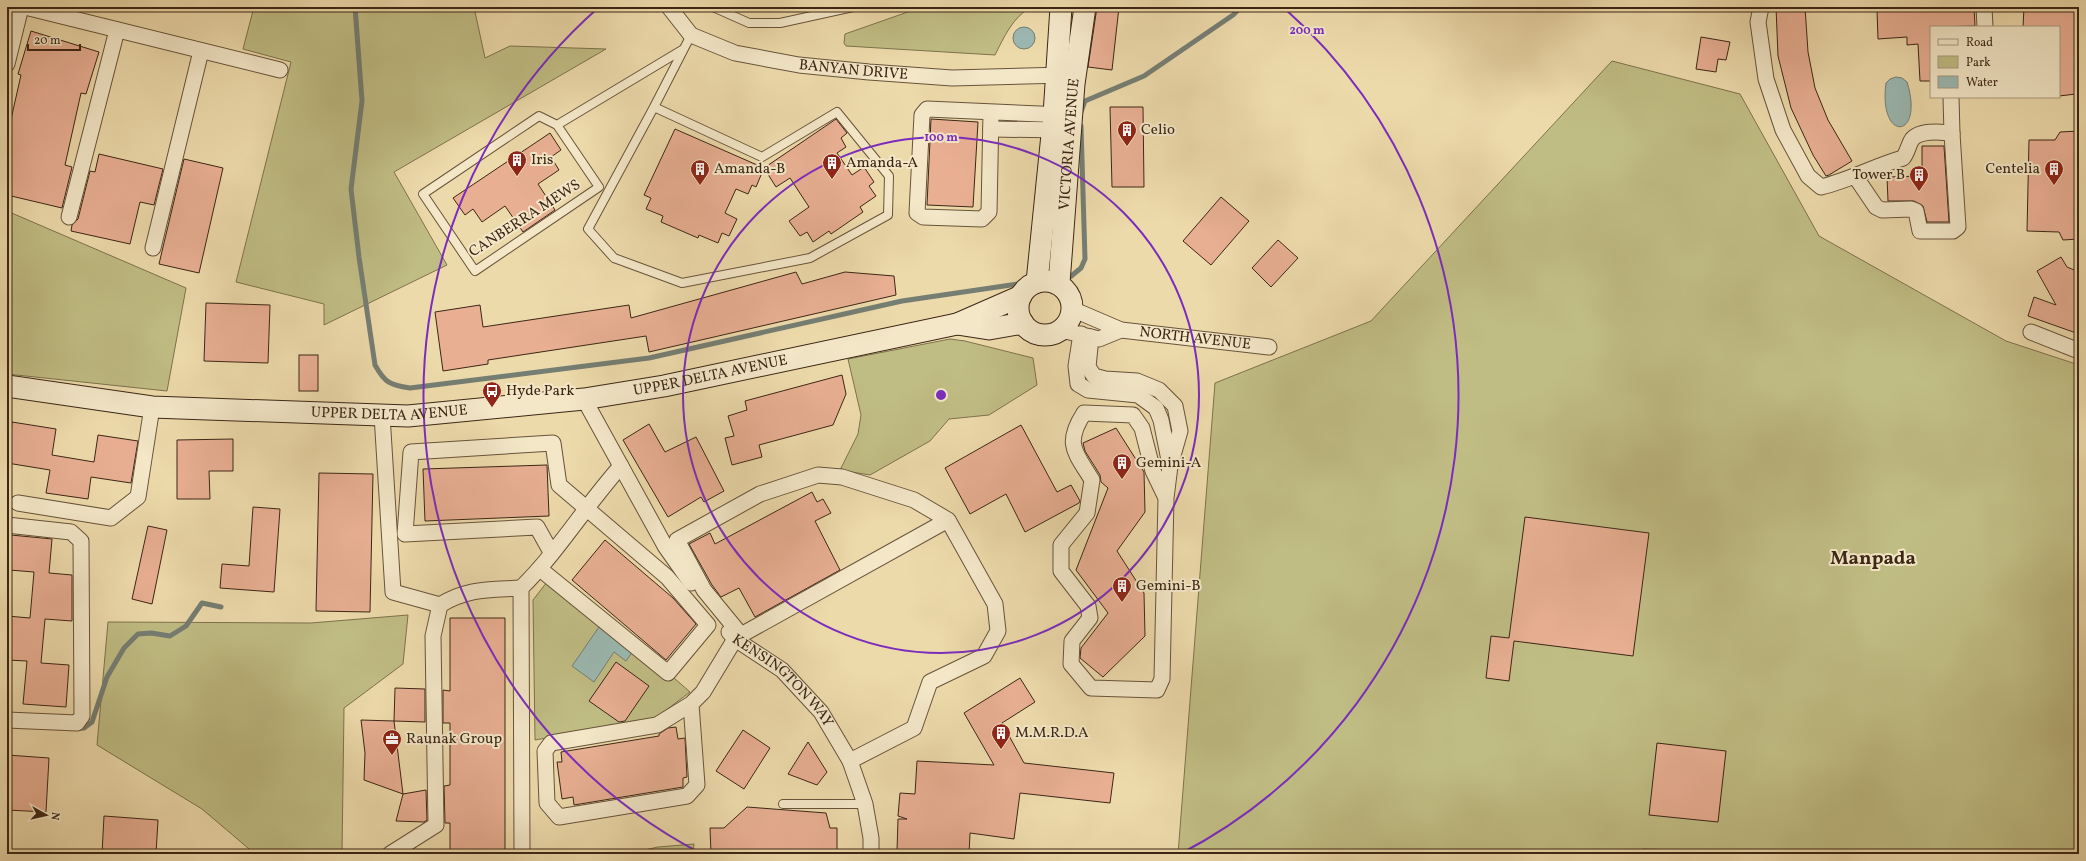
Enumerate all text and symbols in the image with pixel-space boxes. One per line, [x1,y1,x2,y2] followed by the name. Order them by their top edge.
[1289,23,1325,39] text: 200 m
[28,26,80,52] scale bar
[1930,26,2060,98] legend
[34,33,61,49] text: 20 m
[1966,35,1993,51] text: Road
[798,55,909,85] street label: BANYAN DRIVE
[1966,55,1991,71] text: Park
[1966,75,1998,91] text: Water
[1054,77,1085,211] street label: VICTORIA AVENUE
[1116,119,1138,147] building icon: Celio
[1141,120,1175,141] place label: Celio
[924,130,958,146] text: 100 m
[506,149,528,177] building icon: Iris
[531,150,554,171] place label: Iris
[821,152,843,180] building icon: Amanda-A
[846,153,919,174] place label: Amanda-A
[689,158,711,186] building icon: Amanda-B
[2043,158,2065,186] building icon: Centelia
[714,159,785,180] place label: Amanda-B
[1985,159,2040,180] place label: Centelia
[1908,164,1930,192] building icon: Tower B
[1852,165,1905,186] place label: Tower B
[465,175,585,263] street label: CANBERRA MEWS
[1138,322,1252,355] street label: NORTH AVENUE
[632,350,789,401] street label: UPPER DELTA AVENUE
[481,380,503,408] bus stop icon: Hyde Park
[506,381,574,402] place label: Hyde Park
[934,388,948,402] centre of rings
[311,400,469,427] street label: UPPER DELTA AVENUE
[1111,452,1133,480] building icon: Gemini-A
[1136,453,1202,474] place label: Gemini-A
[1830,546,1916,572] district label: Manpada
[1111,575,1133,603] building icon: Gemini-B
[1136,576,1201,597] place label: Gemini-B
[728,629,838,731] street label: KENSINGTON WAY
[990,722,1012,750] building icon: M.M.R.D.A
[1015,723,1089,744] place label: M.M.R.D.A
[381,728,403,756] office icon: Raunak Group
[406,729,502,750] place label: Raunak Group
[26,795,66,835] north arrow
[46,811,62,821] text: N

